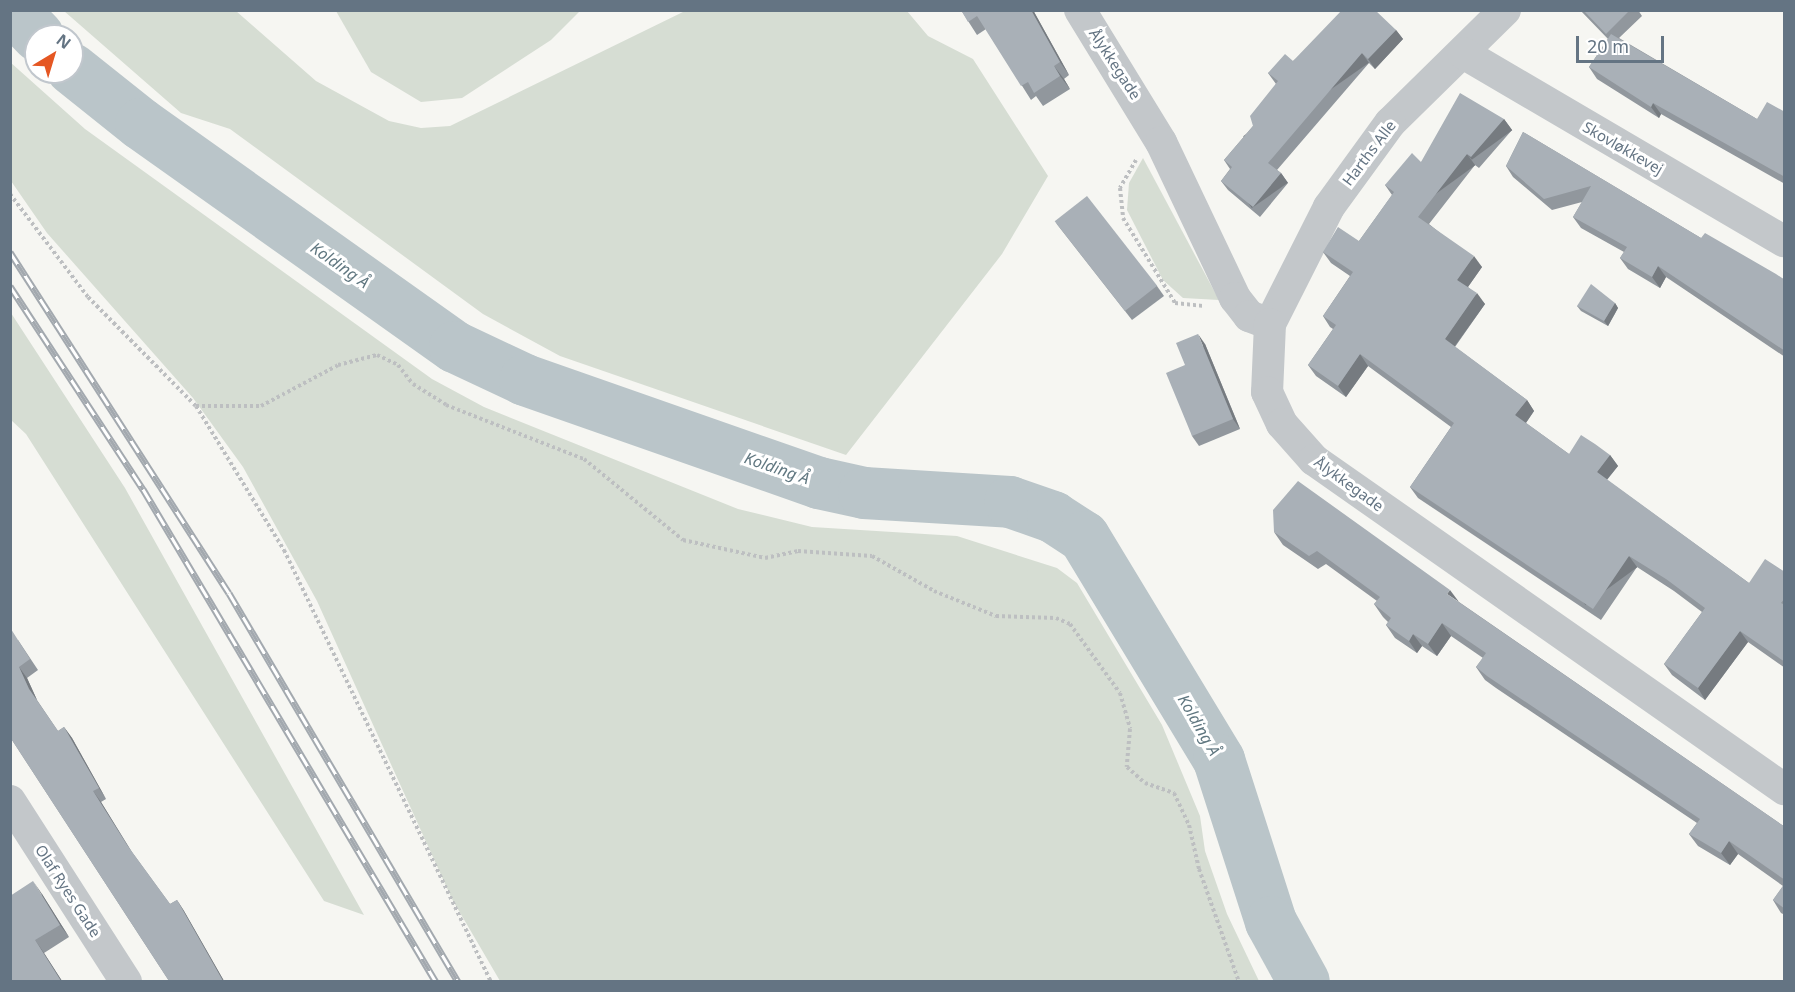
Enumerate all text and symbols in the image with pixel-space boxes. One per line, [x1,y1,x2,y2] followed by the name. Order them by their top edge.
[24,24,84,84] north arrow
[1579,24,1668,62] scale bar
[1085,25,1145,103] street label: Ålykkegade
[52,29,76,54] text: N
[1587,34,1629,58] text: 20 m
[1339,117,1399,189] street label: Harths Alle
[1580,118,1666,178] street label: Skovløkkevej
[307,238,373,292] water label: Kolding Å
[742,448,812,488] water label: Kolding Å
[1311,453,1387,515] street label: Ålykkegade
[1174,691,1224,759] water label: Kolding Å
[31,841,105,941] street label: Olaf Ryes Gade

